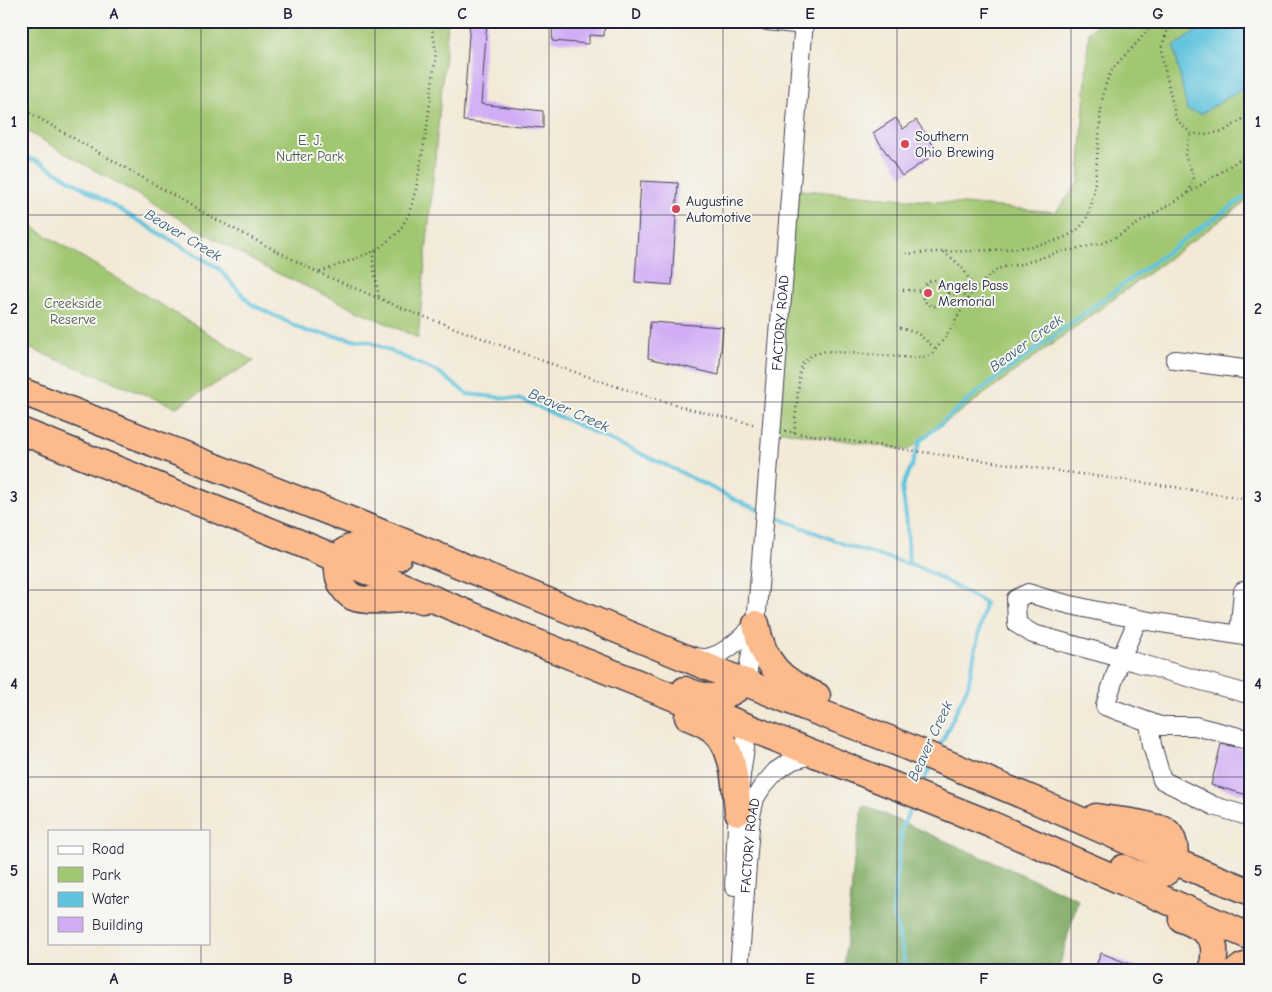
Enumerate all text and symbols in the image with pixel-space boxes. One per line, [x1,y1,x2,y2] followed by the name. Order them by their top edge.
[110,5,119,23] text: A
[283,5,293,23] text: B
[457,5,467,23] text: C
[631,5,641,23] text: D
[805,5,815,23] text: E
[979,5,989,23] text: F
[1152,5,1164,23] text: G
[11,113,17,131] text: 1
[1255,113,1261,131] text: 1
[915,128,994,161] place label: Southern Ohio Brewing
[276,132,344,165] park label: E. J. Nutter Park
[899,138,911,150] marker: Southern Ohio Brewing
[686,193,751,226] place label: Augustine Automotive
[670,203,682,215] marker: Augustine Automotive
[141,205,225,265] water label: Beaver Creek
[768,274,792,371] street label: FACTORY ROAD
[938,277,1008,310] place label: Angels Pass Memorial
[922,287,934,299] marker: Angels Pass Memorial
[44,295,102,328] park label: Creekside Reserve
[10,300,18,318] text: 2
[1254,300,1262,318] text: 2
[986,310,1067,376] water label: Beaver Creek
[526,384,613,436] water label: Beaver Creek
[10,488,18,506] text: 3
[1254,488,1262,506] text: 3
[10,675,18,693] text: 4
[1254,675,1262,693] text: 4
[904,697,957,784] water label: Beaver Creek
[736,796,763,894] street label: FACTORY ROAD
[48,830,210,944] legend
[92,840,124,858] text: Road
[10,862,18,880] text: 5
[1254,862,1262,880] text: 5
[92,866,121,884] text: Park
[92,890,129,908] text: Water
[92,916,143,934] text: Building
[110,970,119,988] text: A
[283,970,293,988] text: B
[457,970,467,988] text: C
[631,970,641,988] text: D
[805,970,815,988] text: E
[979,970,989,988] text: F
[1152,970,1164,988] text: G

